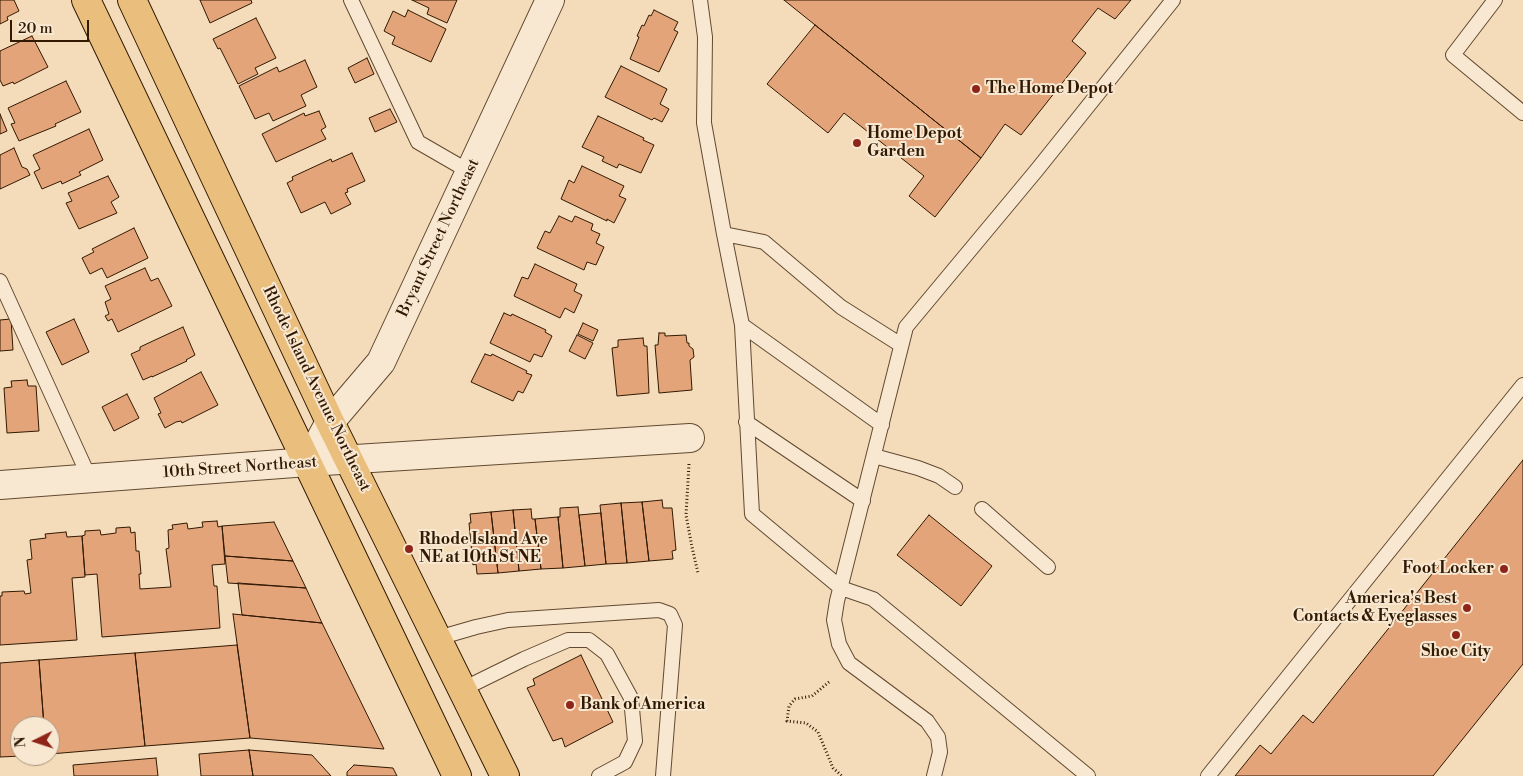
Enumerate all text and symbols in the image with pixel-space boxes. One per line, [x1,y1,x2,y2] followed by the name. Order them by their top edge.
[12,10,91,42] scale bar
[18,19,53,38] text: 20 m
[986,79,1113,99] place label: The Home Depot
[970,83,982,95] marker: The Home Depot
[867,124,962,162] place label: Home Depot Garden
[851,137,863,149] marker: Home Depot Garden
[394,156,484,320] street label: Bryant Street Northeast
[258,283,374,495] street label: Rhode Island Avenue Northeast
[162,453,318,483] street label: 10th Street Northeast
[419,530,548,568] place label: Rhode Island Ave NE at 10th St NE
[403,543,415,555] marker: Rhode Island Ave NE at 10th St NE
[1402,559,1494,579] place label: Foot Locker
[1498,563,1510,575] marker: Foot Locker
[1293,589,1457,627] place label: America's Best Contacts & Eyeglasses
[1461,602,1473,614] marker: America's Best Contacts & Eyeglasses
[1450,629,1462,641] marker: Shoe City
[1421,642,1491,662] place label: Shoe City
[580,695,705,715] place label: Bank of America
[564,699,576,711] marker: Bank of America
[10,716,60,766] north arrow
[12,736,30,748] text: N

